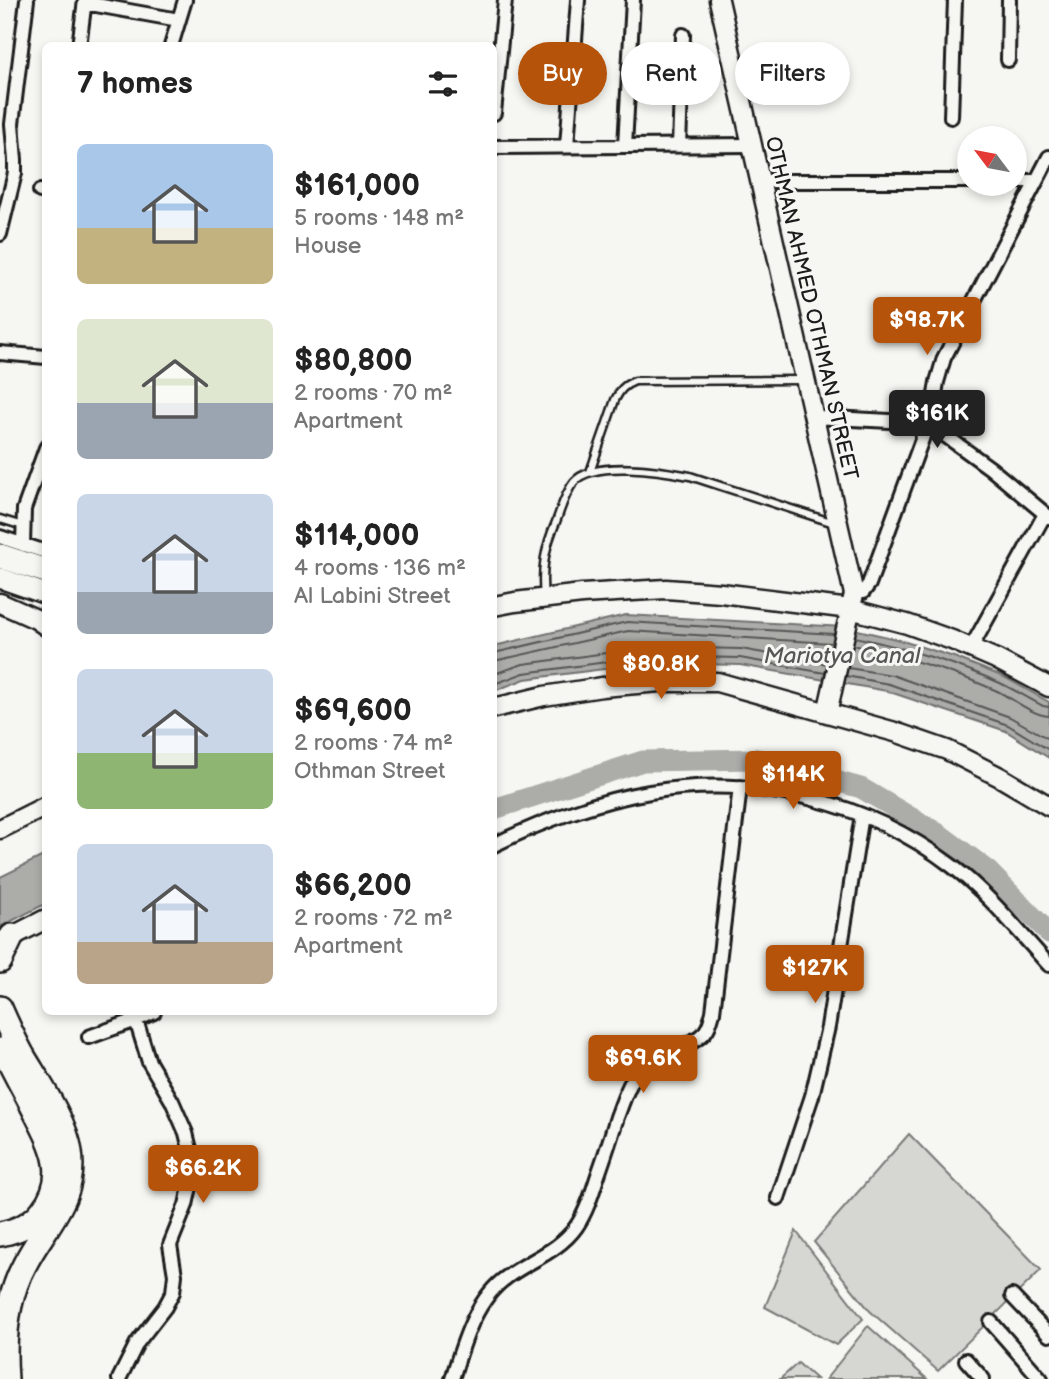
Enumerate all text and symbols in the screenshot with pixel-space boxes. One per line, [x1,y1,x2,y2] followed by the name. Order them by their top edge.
[518,42,607,105] chip: Buy
[621,42,721,105] chip: Rent
[735,42,850,105] chip: Filters
[424,65,462,103] icon: filters
[77,66,193,102] text: 7 homes
[957,126,1027,196] north arrow
[957,126,1027,196] map controls
[760,134,863,483] street label: OTHMAN AHMED OTHMAN STREET
[294,168,420,204] text: $161,000
[133,172,217,256] icon: home
[294,204,464,232] text: 5 rooms · 148 m²
[294,232,361,260] text: House
[870,298,984,357] pin: $98.7K
[889,306,965,334] text: $98.7K
[294,343,413,379] text: $80,800
[133,347,217,431] icon: home
[294,379,453,407] text: 2 rooms · 70 m²
[888,391,986,450] pin: $161K
[905,399,969,427] text: $161K
[294,407,403,435] text: Apartment
[294,518,419,554] text: $114,000
[133,522,217,606] icon: home
[294,554,466,582] text: 4 rooms · 136 m²
[294,582,451,610] text: Al Labini Street
[604,642,718,701] pin: $80.8K
[764,642,921,670] water label: Mariotya Canal
[622,650,700,678] text: $80.8K
[294,693,412,729] text: $69,600
[133,697,217,781] icon: home
[294,729,453,757] text: 2 rooms · 74 m²
[744,752,842,811] pin: $114K
[294,757,445,785] text: Othman Street
[761,760,825,788] text: $114K
[294,868,412,904] text: $66,200
[133,872,217,956] icon: home
[294,904,453,932] text: 2 rooms · 72 m²
[294,932,403,960] text: Apartment
[766,946,864,1005] pin: $127K
[782,954,848,982] text: $127K
[586,1036,700,1095] pin: $69.6K
[604,1044,682,1072] text: $69.6K
[146,1146,260,1205] pin: $66.2K
[164,1154,242,1182] text: $66.2K

